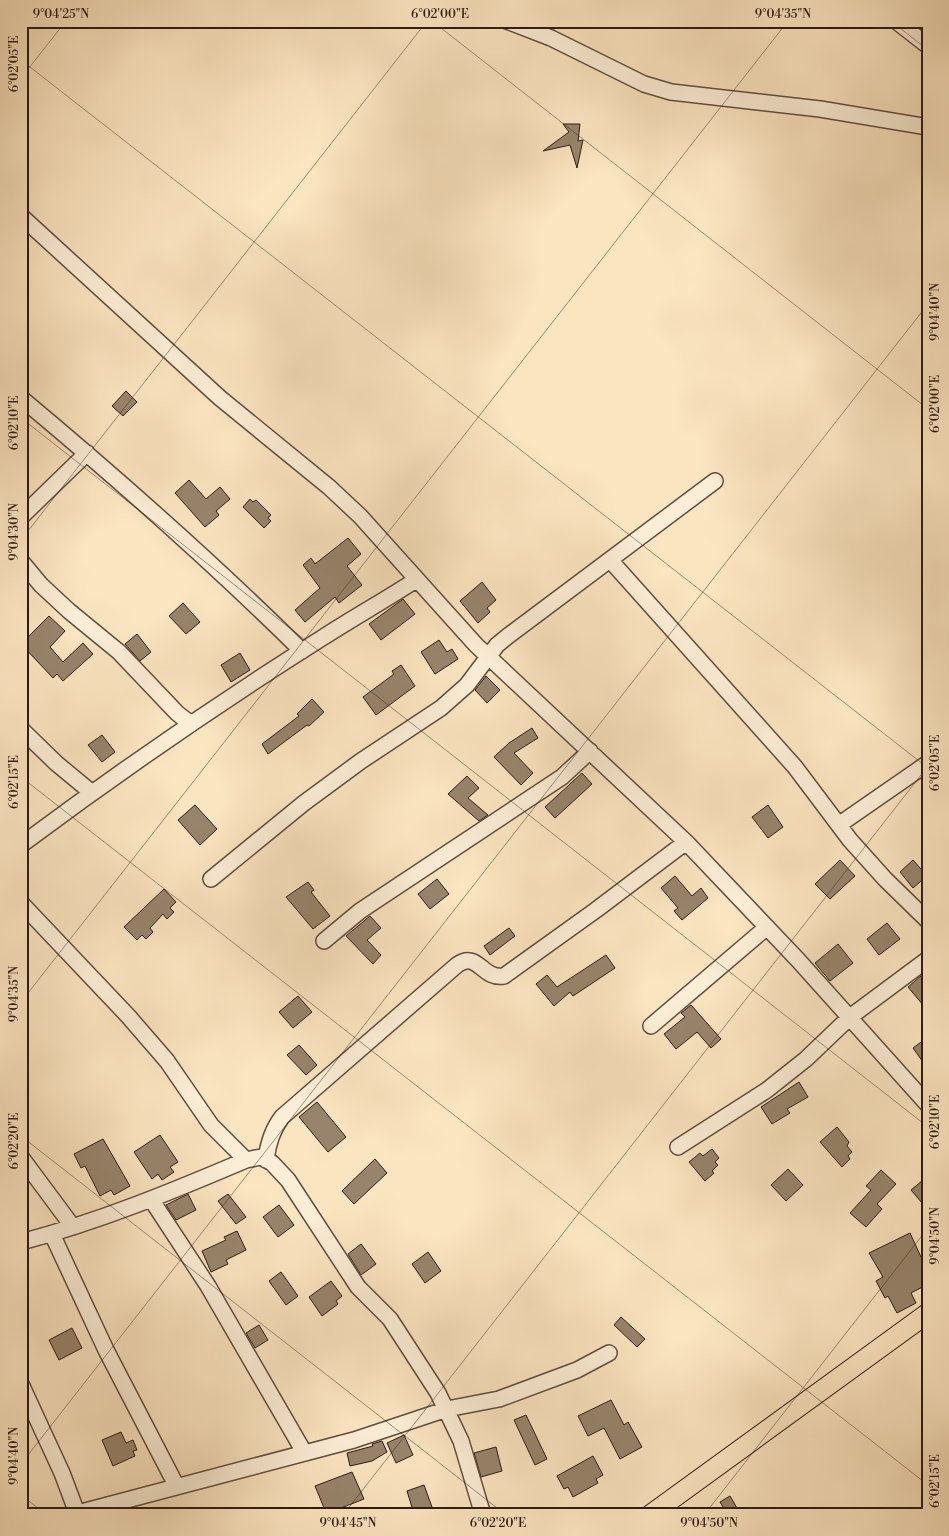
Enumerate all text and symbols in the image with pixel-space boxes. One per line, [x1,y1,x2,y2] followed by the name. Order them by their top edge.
[33,7,89,22] text: 9°04'25"N
[411,7,469,22] text: 6°02'00"E
[755,7,811,22] text: 9°04'35"N
[7,36,22,92] text: 6°02'05"E
[928,283,943,341] text: 9°04'40"N
[928,375,943,433] text: 6°02'00"E
[7,396,22,450] text: 6°02'10"E
[7,503,22,561] text: 9°04'30"N
[928,735,943,791] text: 6°02'05"E
[7,755,22,809] text: 6°02'15"E
[7,966,22,1022] text: 9°04'35"N
[928,1095,943,1149] text: 6°02'10"E
[7,1113,22,1169] text: 6°02'20"E
[928,1207,943,1265] text: 9°04'50"N
[7,1427,22,1485] text: 9°04'40"N
[928,1454,943,1508] text: 6°02'15"E
[320,1516,376,1531] text: 9°04'45"N
[470,1516,526,1531] text: 6°02'20"E
[680,1516,738,1531] text: 9°04'50"N

